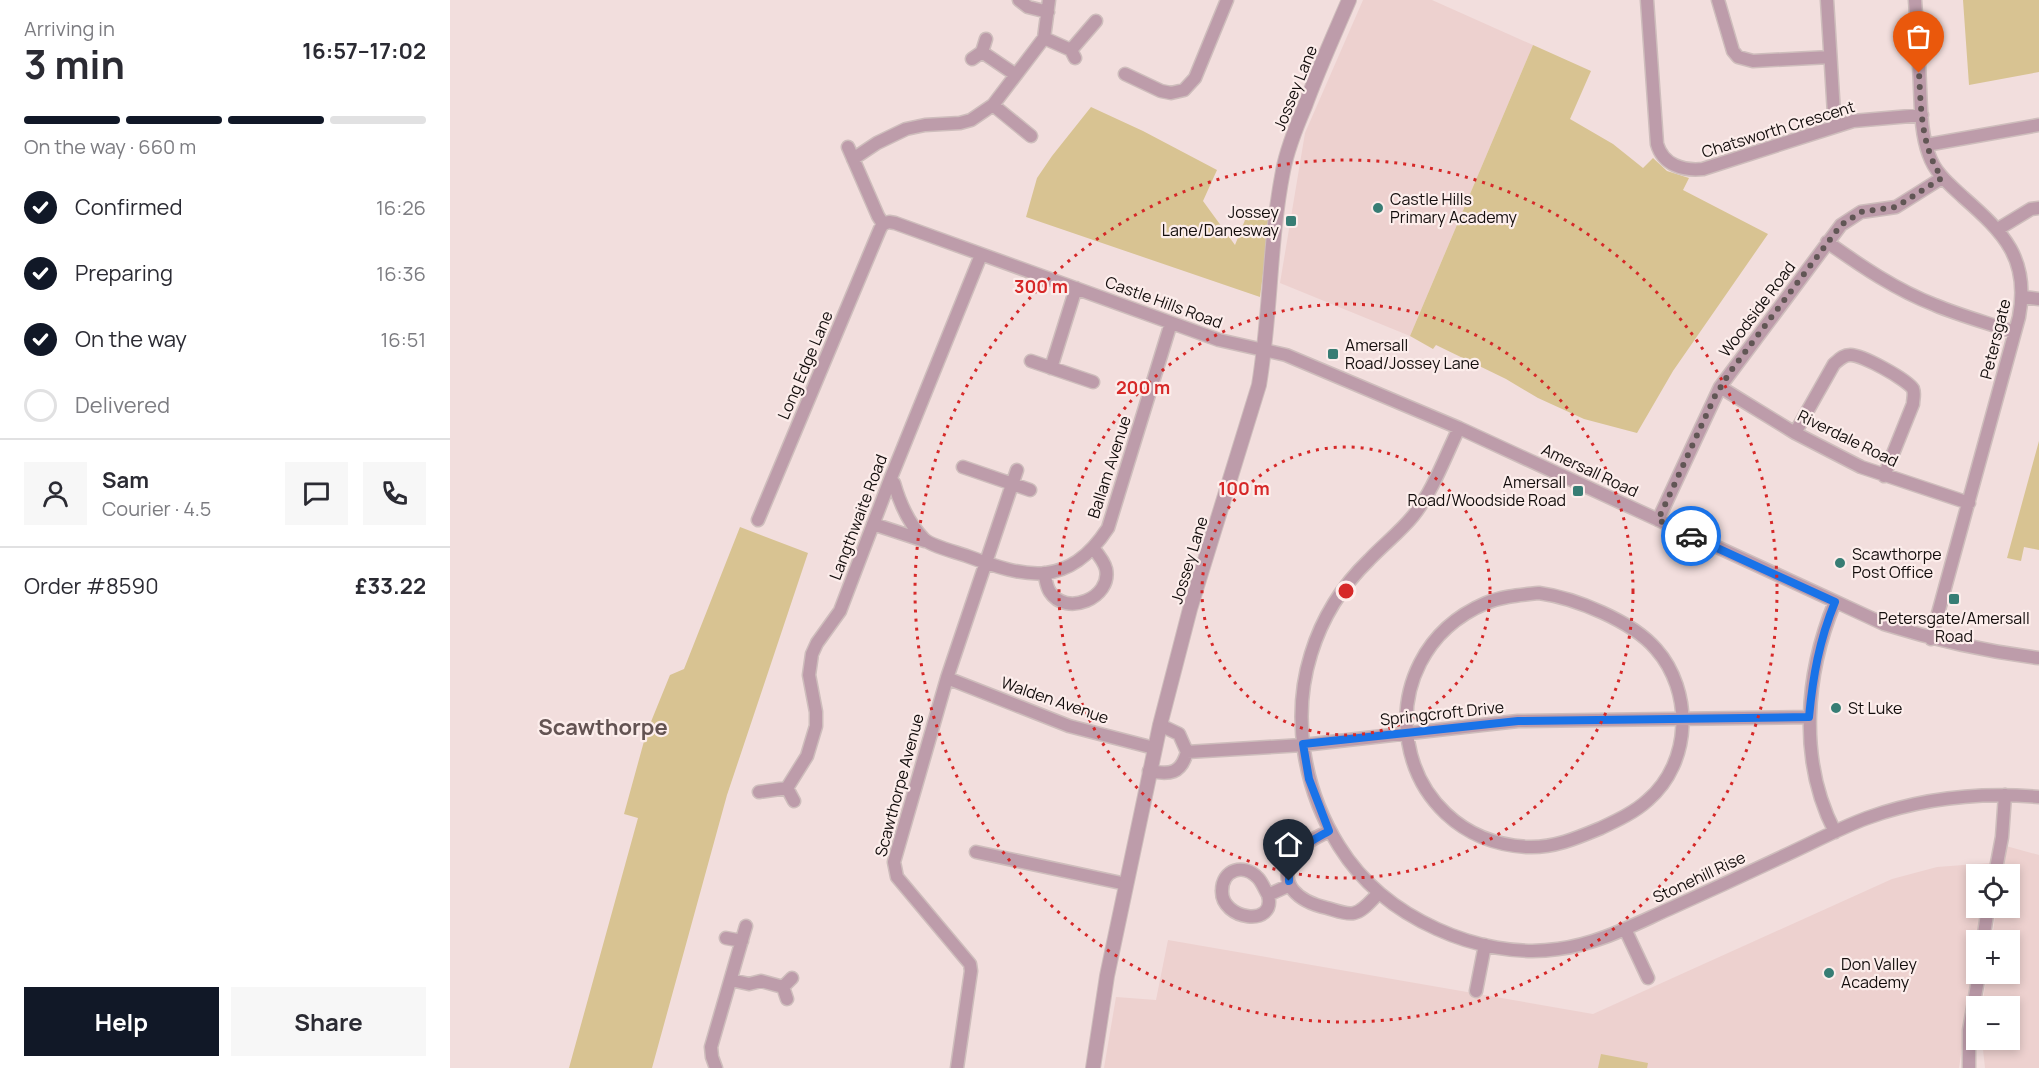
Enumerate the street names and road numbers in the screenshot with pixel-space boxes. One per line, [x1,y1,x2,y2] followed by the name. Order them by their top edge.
[1268,42,1322,134] street label: Jossey Lane
[1699,95,1857,163] street label: Chatsworth Crescent
[1714,257,1800,361] street label: Woodside Road
[1102,271,1226,333] street label: Castle Hills Road
[1974,297,2016,381] street label: Petersgate
[772,307,838,423] street label: Long Edge Lane
[1794,404,1902,472] street label: Riverdale Road
[1082,413,1136,521] street label: Ballam Avenue
[1538,438,1642,502] street label: Amersall Road
[824,451,892,583] street label: Langthwaite Road
[1165,514,1213,606] street label: Jossey Lane
[998,671,1112,729] street label: Walden Avenue
[1379,696,1505,730] street label: Springcroft Drive
[869,711,929,859] street label: Scawthorpe Avenue
[1649,846,1749,908] street label: Stonehill Rise

